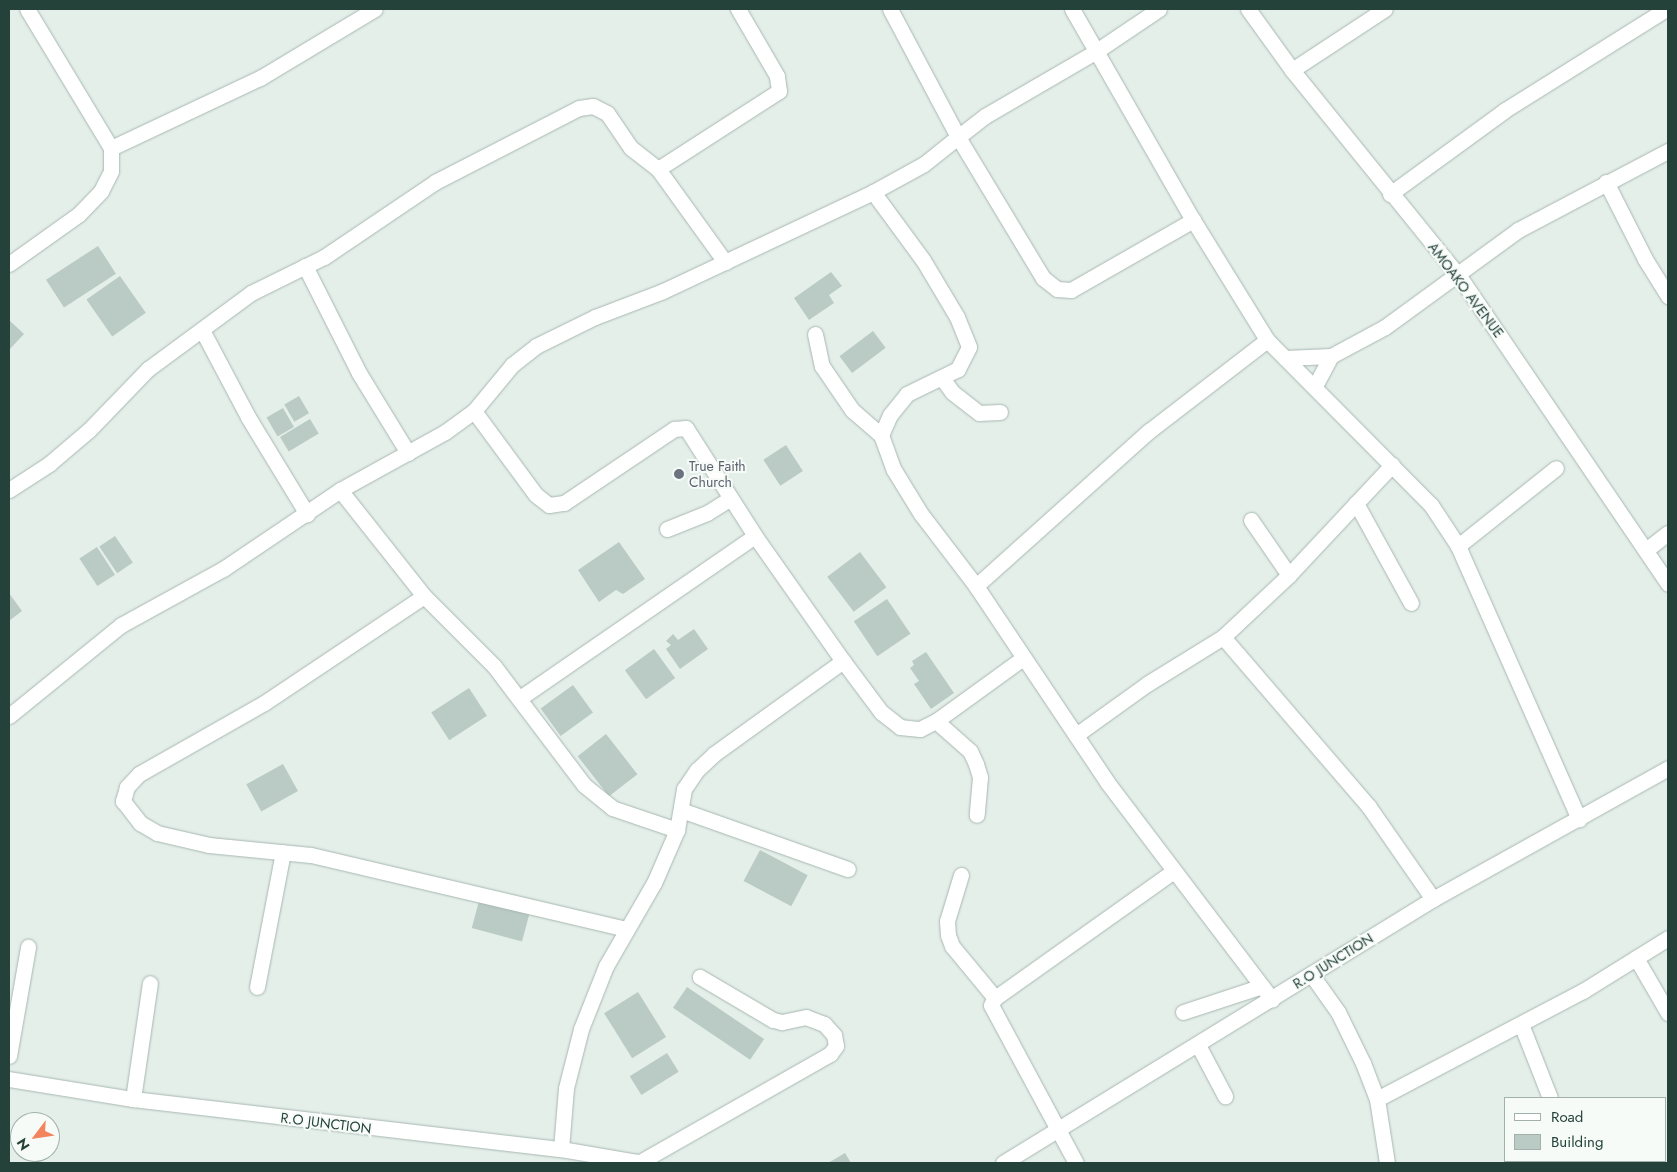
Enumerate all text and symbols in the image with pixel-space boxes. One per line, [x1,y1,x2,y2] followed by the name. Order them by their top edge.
[1425,239,1507,341] street label: AMOAKO AVENUE
[689,458,746,491] place label: True Faith Church
[673,468,685,480] marker: True Faith Church
[1290,930,1376,992] street label: R.O JUNCTION
[1504,1097,1667,1162] legend
[1551,1106,1583,1128] text: Road
[280,1109,372,1137] street label: R.O JUNCTION
[10,1112,60,1162] north arrow
[1551,1131,1603,1153] text: Building
[12,1134,34,1154] text: N

